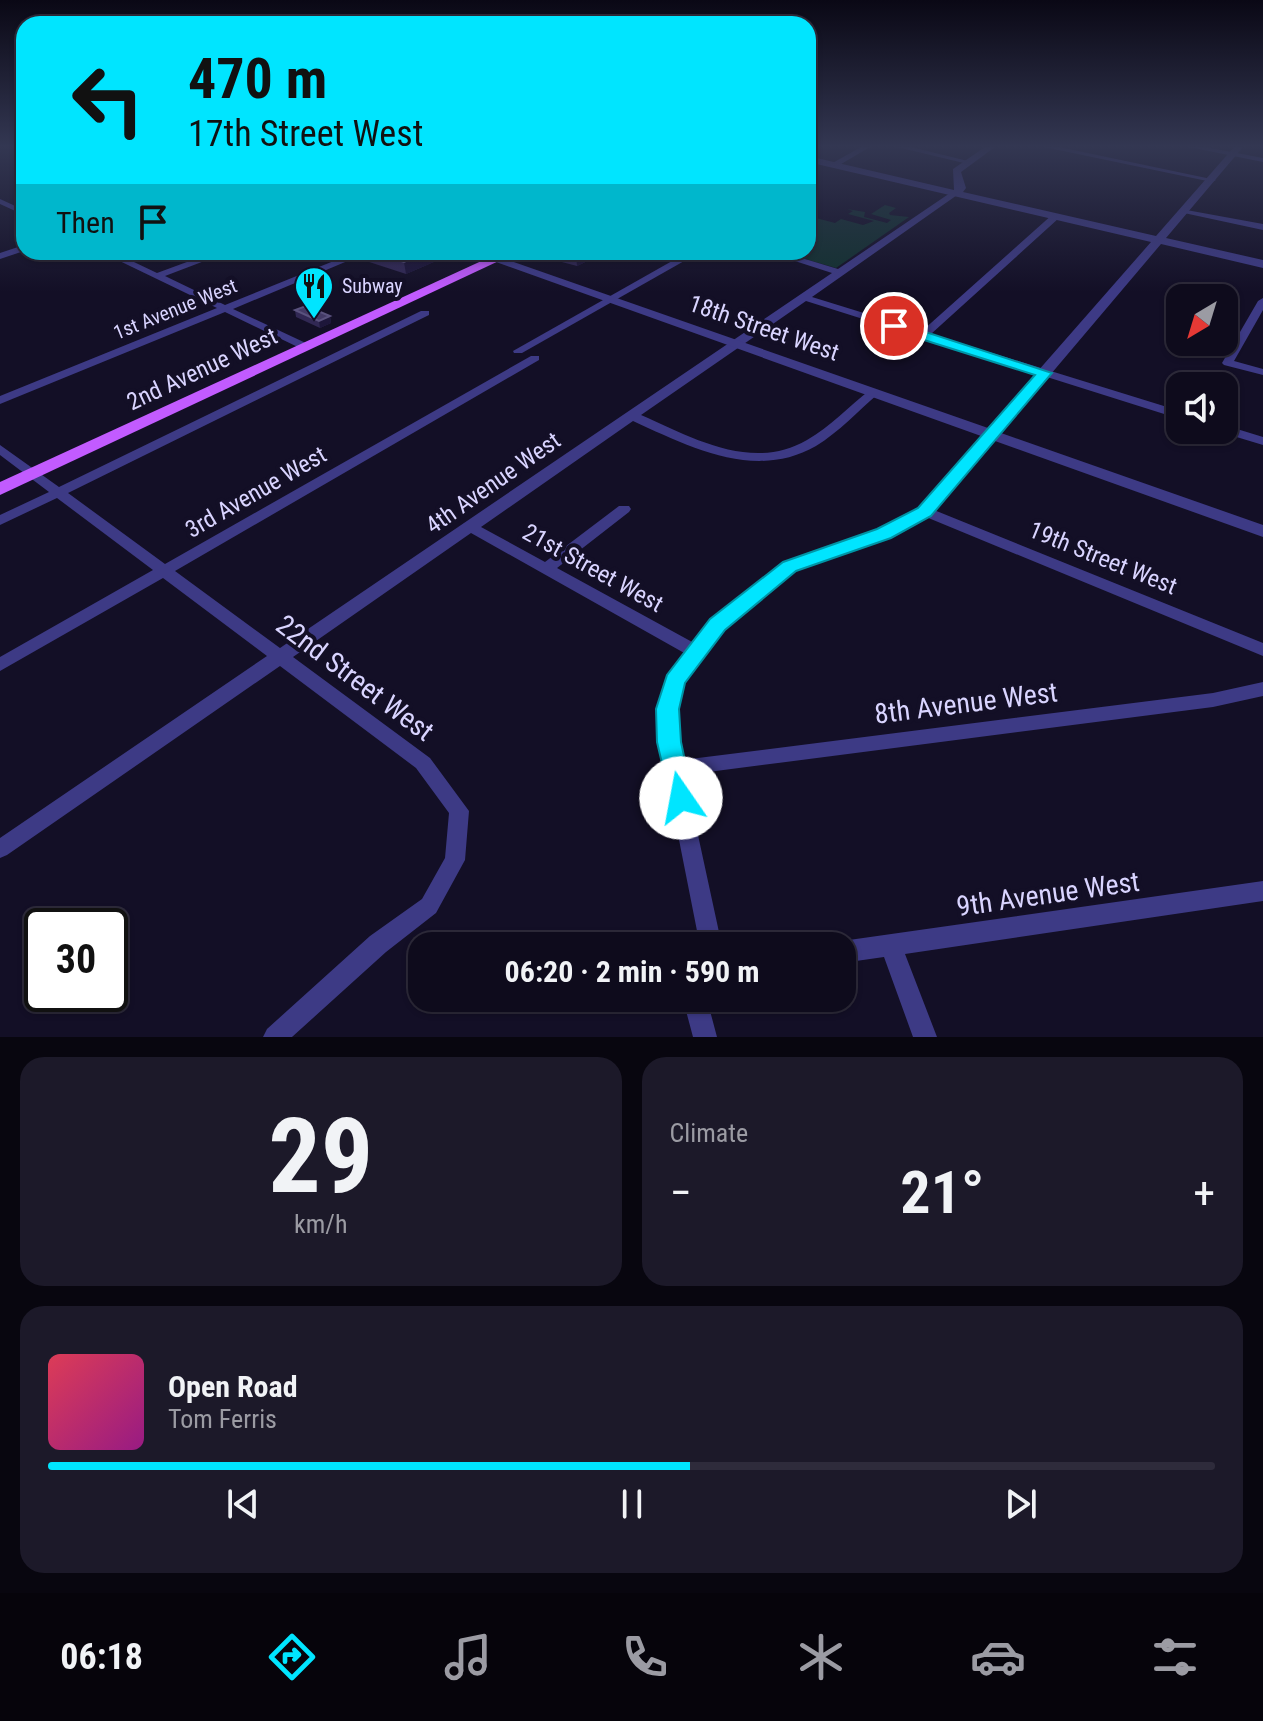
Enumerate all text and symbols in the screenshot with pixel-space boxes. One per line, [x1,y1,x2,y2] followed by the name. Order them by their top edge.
[188,46,327,112] text: 470 m
[56,48,160,152] icon: left
[188,113,423,155] text: 17th Street West
[131,200,175,244] icon: arrive
[56,205,115,240] text: Then
[293,265,335,320] restaurant icon: Subway
[110,273,240,345] street label: 1st Avenue West
[342,274,403,298] place label: Subway
[1166,284,1238,356] north arrow
[1166,284,1238,444] map controls
[685,289,843,367] street label: 18th Street West
[860,292,928,360] pin
[872,304,916,348] icon: arrive
[122,322,282,416] street label: 2nd Avenue West
[1166,372,1238,444] button: sound
[420,426,566,540] street label: 4th Avenue West
[181,440,331,544] street label: 3rd Avenue West
[1025,516,1181,600] street label: 19th Street West
[518,518,668,618] street label: 21st Street West
[270,608,440,748] street label: 22nd Street West
[873,675,1059,731] street label: 8th Avenue West
[639,756,723,840] position arrow
[955,865,1141,923] street label: 9th Avenue West
[24,908,128,1012] speed limit sign: 30
[505,954,759,989] text: 06:20 · 2 min · 590 m
[268,1096,373,1217] text: 29
[670,1118,748,1148] text: Climate
[900,1157,984,1228] text: 21°
[670,1167,692,1219] text: −
[1193,1167,1215,1219] text: +
[294,1209,348,1239] text: km/h
[168,1369,298,1404] text: Open Road
[168,1404,277,1434] text: Tom Ferris
[221,1482,265,1526] icon: previous
[610,1482,654,1526] icon: pause
[999,1482,1043,1526] icon: next
[264,1629,320,1685] icon: directions
[440,1629,496,1685] icon: music
[617,1629,673,1685] icon: phone
[793,1629,849,1685] icon: climate
[970,1629,1026,1685] icon: car
[1147,1629,1203,1685] icon: filters
[60,1636,143,1678] text: 06:18

